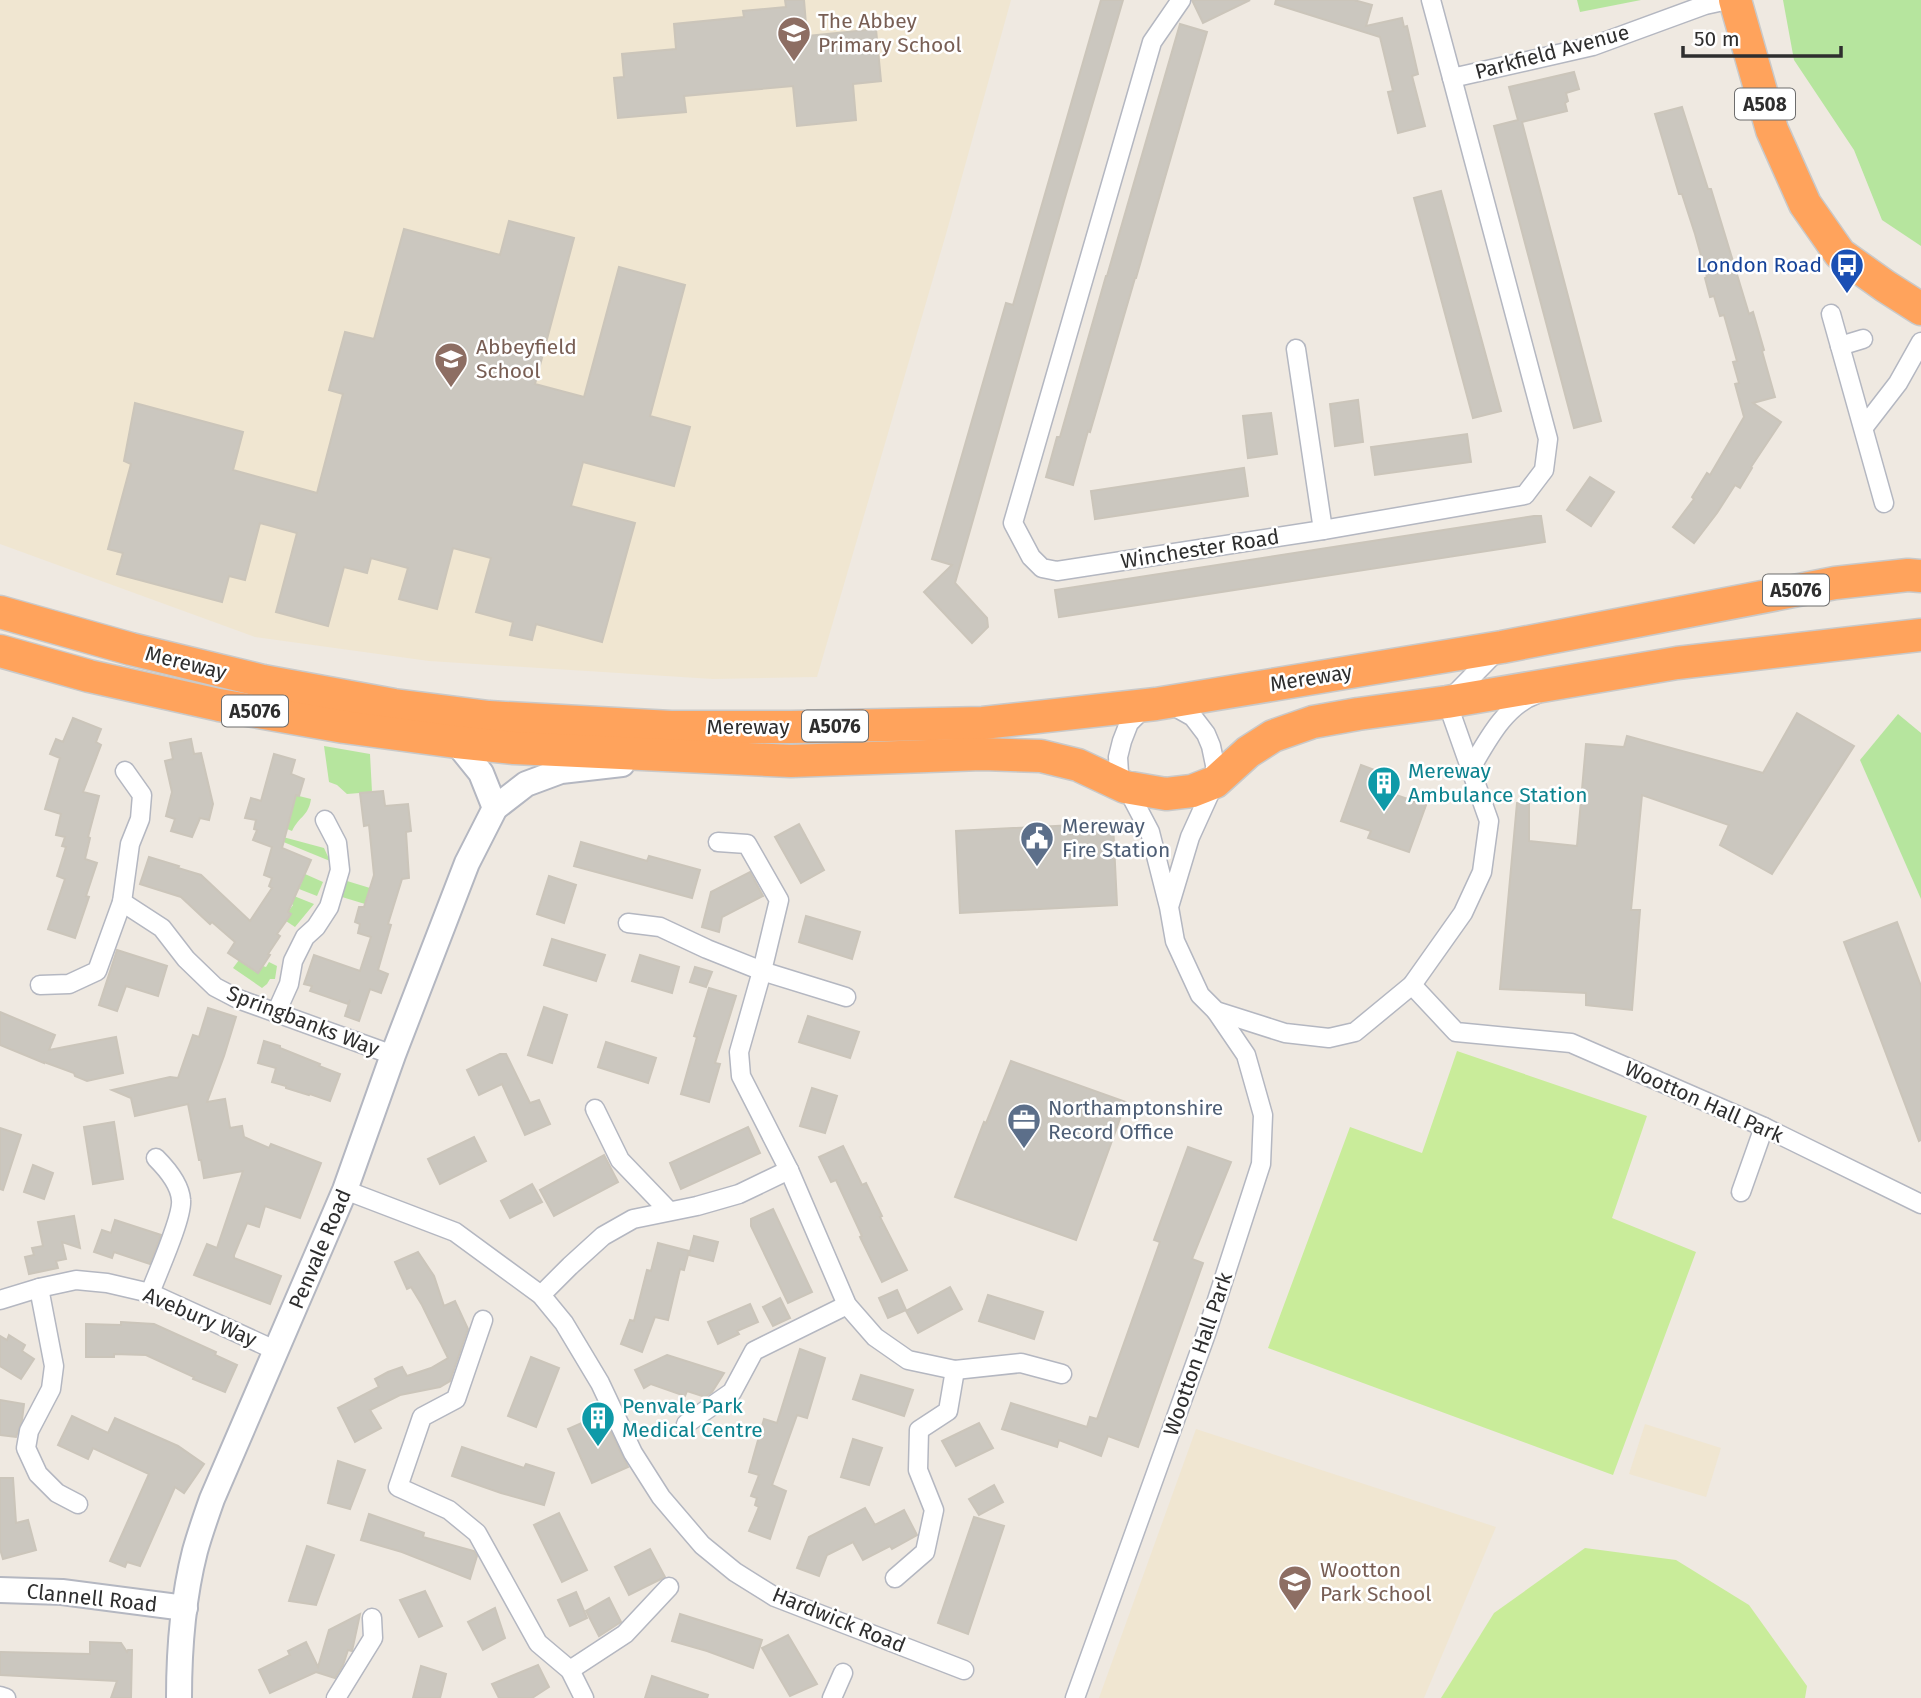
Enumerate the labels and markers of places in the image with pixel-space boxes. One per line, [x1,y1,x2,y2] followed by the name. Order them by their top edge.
[818,8,962,58] place label: The Abbey Primary School
[775,14,813,63] school or university icon: The Abbey Primary School
[1828,246,1866,295] bus stop icon: London Road
[1696,252,1822,278] place label: London Road
[476,334,577,384] place label: Abbeyfield School
[432,340,470,389] school or university icon: Abbeyfield School
[1408,758,1588,808] place label: Mereway Ambulance Station
[1365,764,1403,813] building icon: Mereway Ambulance Station
[1062,813,1170,863] place label: Mereway Fire Station
[1018,819,1056,868] public building icon: Mereway Fire Station
[1048,1095,1223,1145] place label: Northamptonshire Record Office
[1005,1101,1043,1150] office icon: Northamptonshire Record Office
[622,1393,763,1443] place label: Penvale Park Medical Centre
[579,1399,617,1448] building icon: Penvale Park Medical Centre
[1320,1557,1431,1607] place label: Wootton Park School
[1276,1563,1314,1612] school or university icon: Wootton Park School

